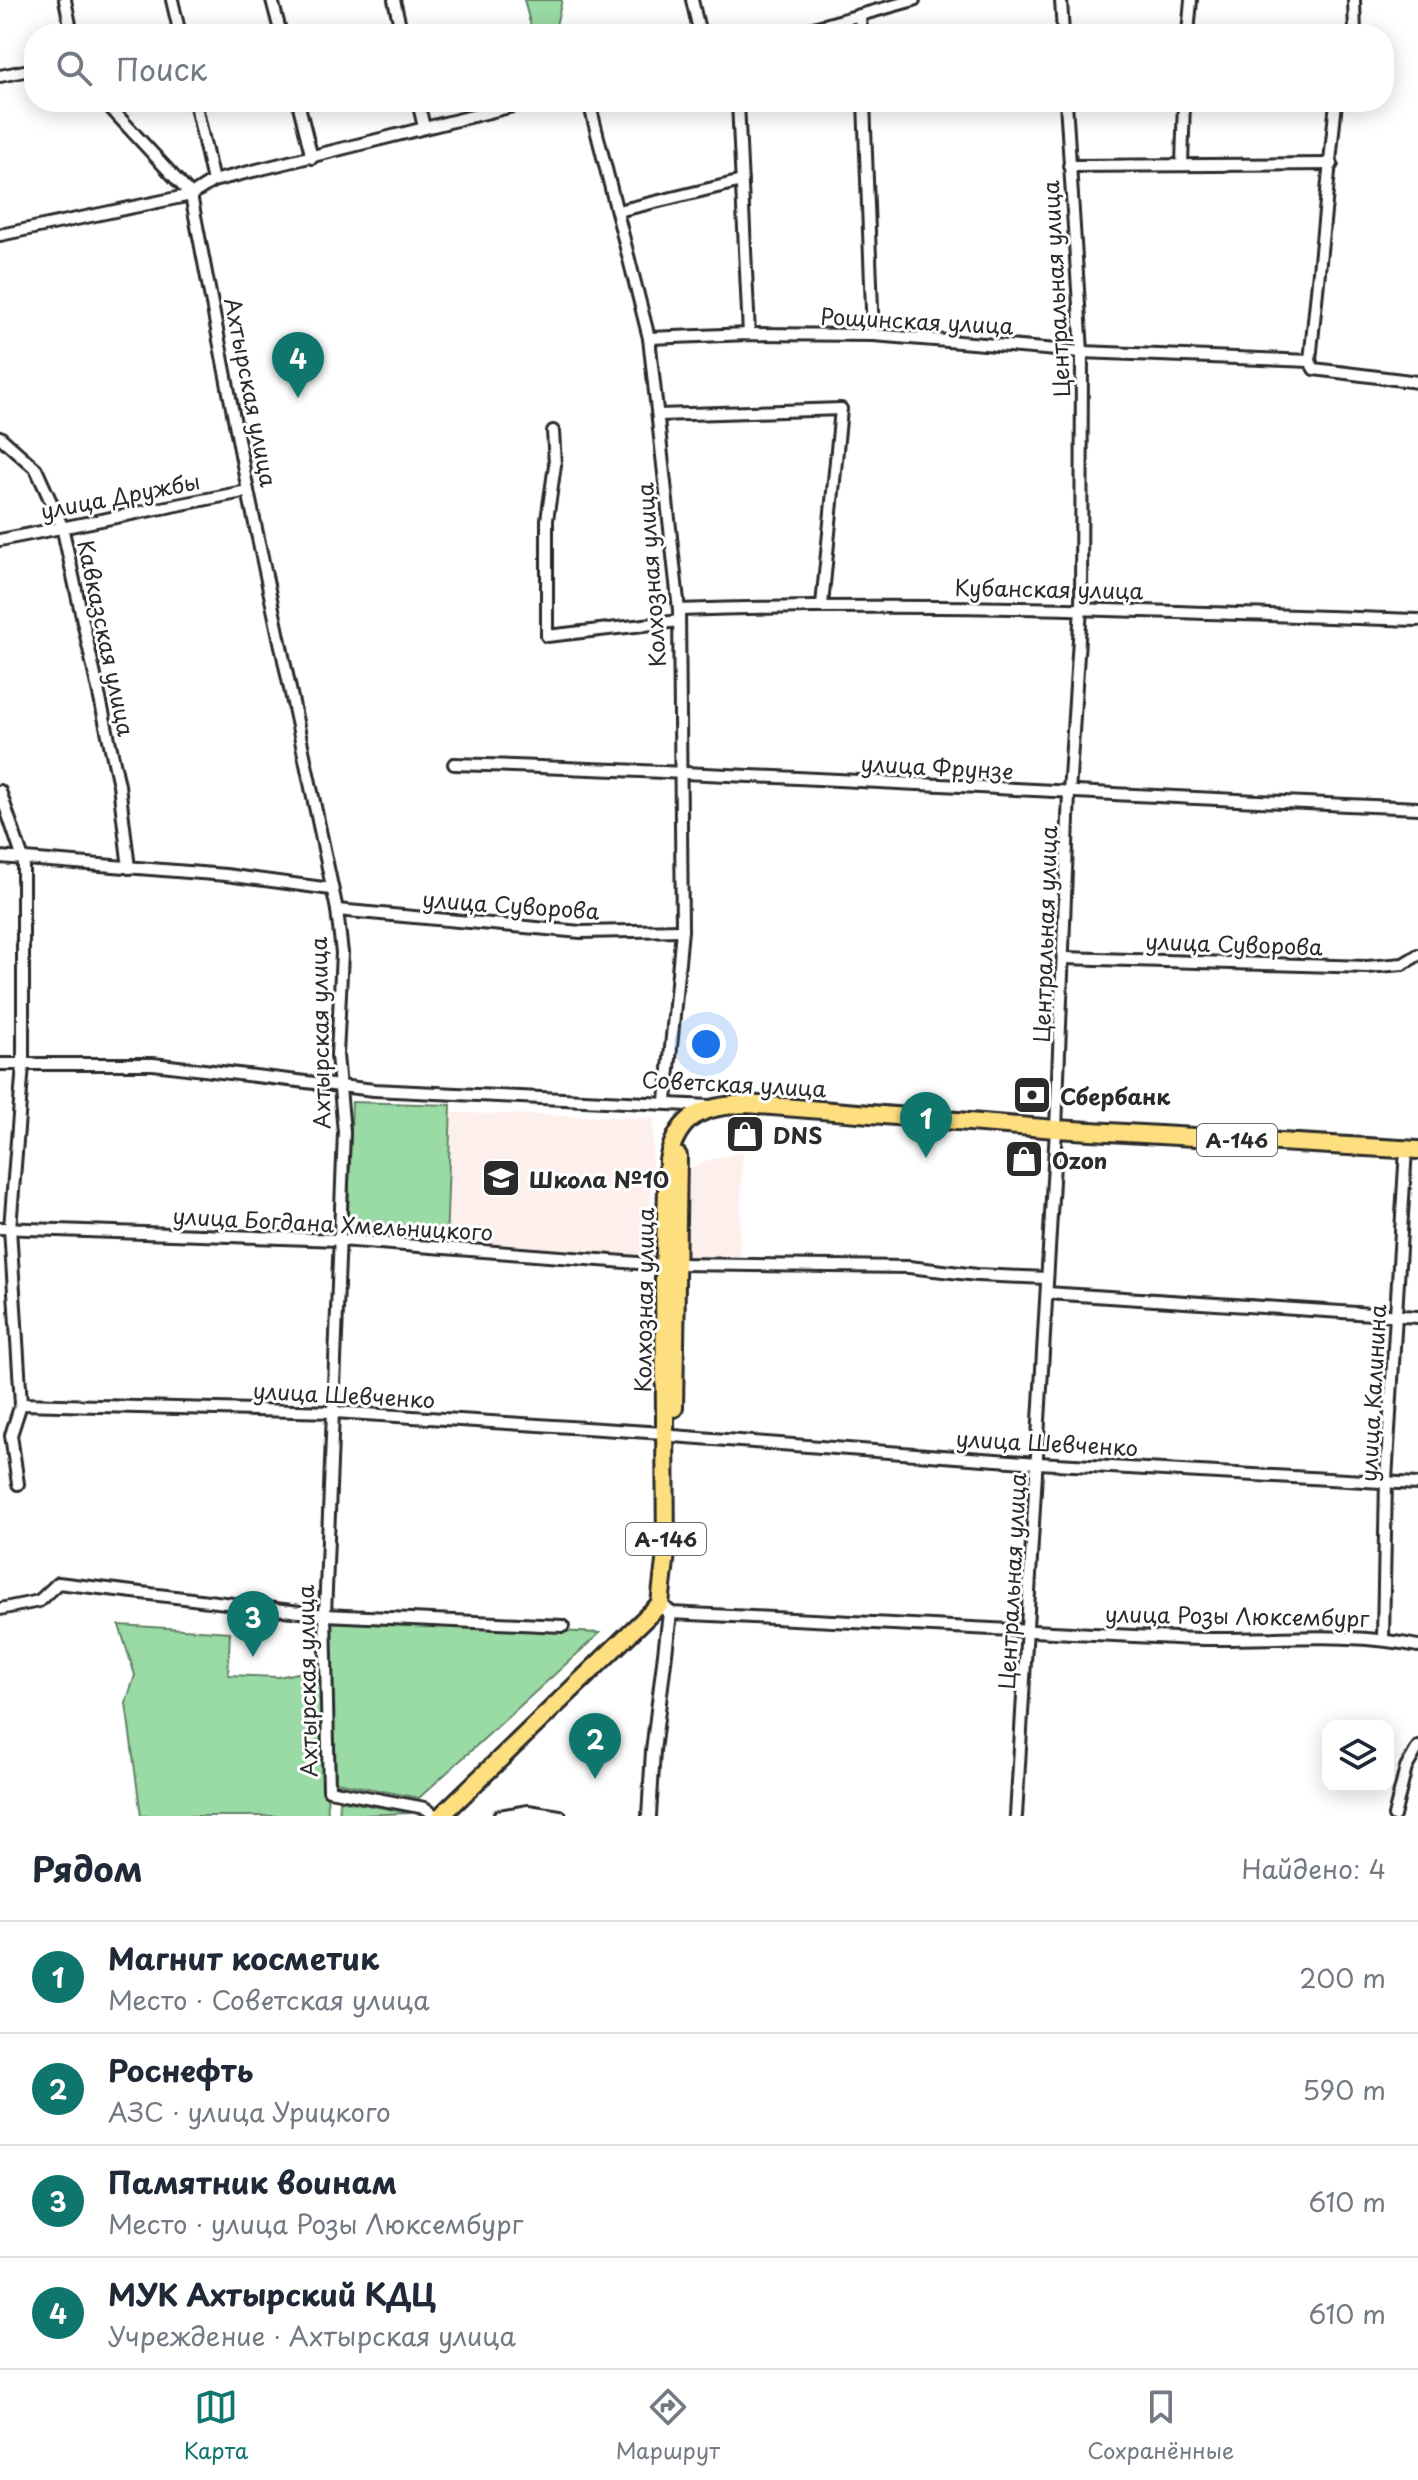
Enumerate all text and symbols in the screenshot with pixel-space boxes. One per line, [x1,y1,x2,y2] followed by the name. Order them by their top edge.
[24,24,1394,112] search box
[52,46,96,90] icon: search
[116,46,207,91] text: Поиск
[1033,180,1077,398] street label: Центральная улица
[217,295,287,490] street label: Ахтырская улица
[820,298,1015,342] street label: Рощинская улица
[272,332,324,398] pin: 4
[37,463,203,527] street label: улица Дружбы
[627,481,673,668] street label: Колхозная улица
[70,537,144,739] street label: Кавказская улица
[954,570,1144,606] street label: Кубанская улица
[860,746,1014,786] street label: улица Фрунзе
[1024,825,1064,1043] street label: Центральная улица
[421,881,601,927] street label: улица Суворова
[1145,923,1324,963] street label: улица Суворова
[301,936,337,1129] street label: Ахтырская улица
[686,1024,726,1064] your location
[641,1062,827,1104] street label: Советская улица
[1011,1074,1053,1116] bank icon: Сбербанк
[1060,1079,1171,1112] place label: Сбербанк
[900,1092,952,1158] pin: 1
[724,1113,766,1155] shop icon: DNS
[773,1118,822,1151] place label: DNS
[1197,1124,1277,1156] road number: А-146
[1003,1138,1045,1180] shop icon: Ozon
[1052,1143,1107,1176] place label: Ozon
[480,1157,522,1199] school or university icon: Школа №10
[529,1162,669,1195] place label: Школа №10
[172,1198,494,1248] street label: улица Богдана Хмельницкого
[625,1207,661,1393] street label: Колхозная улица
[1351,1303,1393,1483] street label: улица Калинина
[252,1373,436,1415] street label: улица Шевченко
[955,1421,1139,1463] street label: улица Шевченко
[989,1472,1033,1690] street label: Центральная улица
[626,1523,706,1555] road number: А-146
[288,1584,324,1777] street label: Ахтырская улица
[227,1591,279,1657] pin: 3
[1105,1596,1371,1634] street label: улица Розы Люксембург
[569,1713,621,1779] pin: 2
[1322,1720,1394,1792] map controls
[1322,1720,1394,1792] button: layers
[32,1842,143,1894] text: Рядом
[1241,1849,1386,1888] text: Найдено: 4
[108,1935,379,1980] text: Магнит косметик
[52,1958,64,1997] text: 1
[1299,1958,1386,1997] text: 200 m
[108,1980,430,2019] text: Место · Советская улица
[108,2047,253,2092] text: Роснефть
[49,2070,67,2109] text: 2
[1302,2070,1386,2109] text: 590 m
[108,2092,391,2131] text: АЗС · улица Урицкого
[108,2159,398,2204] text: Памятник воинам
[49,2182,67,2221] text: 3
[1309,2182,1386,2221] text: 610 m
[108,2204,523,2243] text: Место · улица Розы Люксембург
[108,2271,436,2316] text: МУК Ахтырский КДЦ
[49,2294,67,2333] text: 4
[1309,2294,1386,2333] text: 610 m
[108,2316,516,2355] text: Учреждение · Ахтырская улица
[184,2385,248,2466] tab: Карта
[616,2385,720,2466] tab: Маршрут
[1087,2385,1234,2466] tab: Сохранённые

